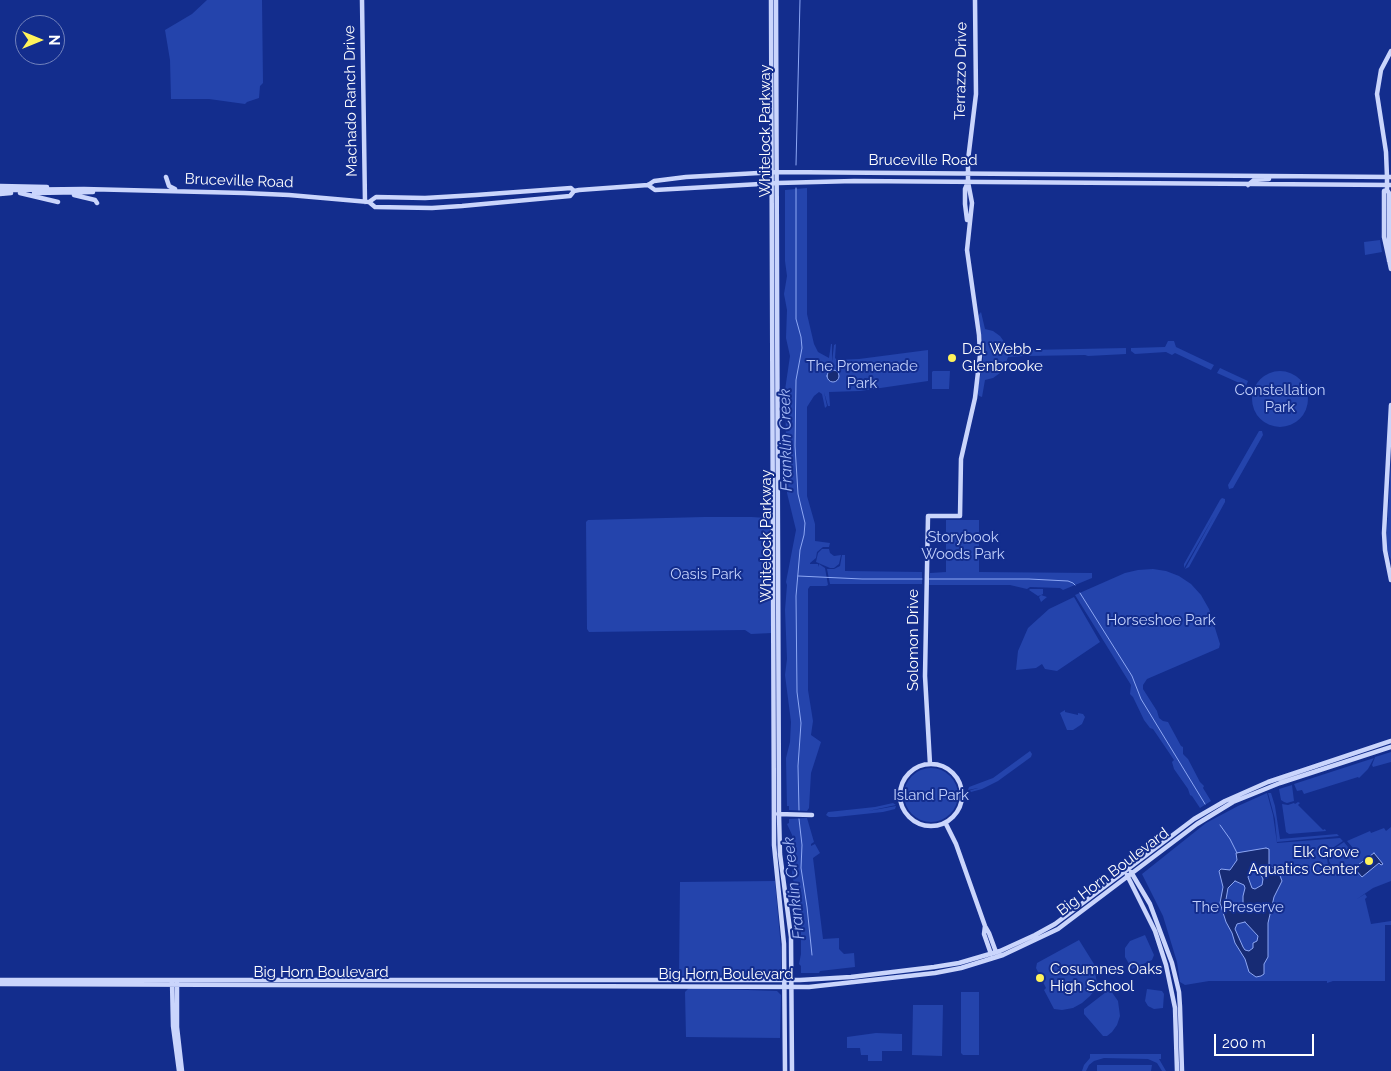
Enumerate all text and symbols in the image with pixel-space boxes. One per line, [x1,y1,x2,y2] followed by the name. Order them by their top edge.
[15,15,65,65] north arrow
[951,22,971,120] street label: Terrazzo Drive
[341,25,361,177] street label: Machado Ranch Drive
[46,35,62,45] text: N
[756,64,774,198] street label: Whitelock Parkway
[869,151,977,169] street label: Bruceville Road
[184,170,294,192] street label: Bruceville Road
[962,340,1043,375] place label: Del Webb - Glenbrooke
[946,352,958,364] marker: Del Webb - Glenbrooke
[806,357,918,392] park label: The Promenade Park
[1234,381,1326,416] park label: Constellation Park
[776,388,796,492] water label: Franklin Creek
[757,469,775,603] street label: Whitelock Parkway
[921,528,1005,563] park label: Storybook Woods Park
[670,565,742,583] park label: Oasis Park
[904,589,922,691] street label: Solomon Drive
[1106,611,1216,629] park label: Horseshoe Park
[893,786,969,804] park label: Island Park
[1054,824,1172,920] street label: Big Horn Boulevard
[779,836,809,940] water label: Franklin Creek
[1248,843,1359,878] place label: Elk Grove Aquatics Center
[1363,855,1375,867] marker: Elk Grove Aquatics Center
[1192,898,1284,916] park label: The Preserve
[1050,960,1162,995] place label: Cosumnes Oaks High School
[254,963,388,981] street label: Big Horn Boulevard
[659,965,793,983] street label: Big Horn Boulevard
[1034,972,1046,984] marker: Cosumnes Oaks High School
[1216,1024,1316,1056] scale bar
[1222,1034,1266,1052] text: 200 m

